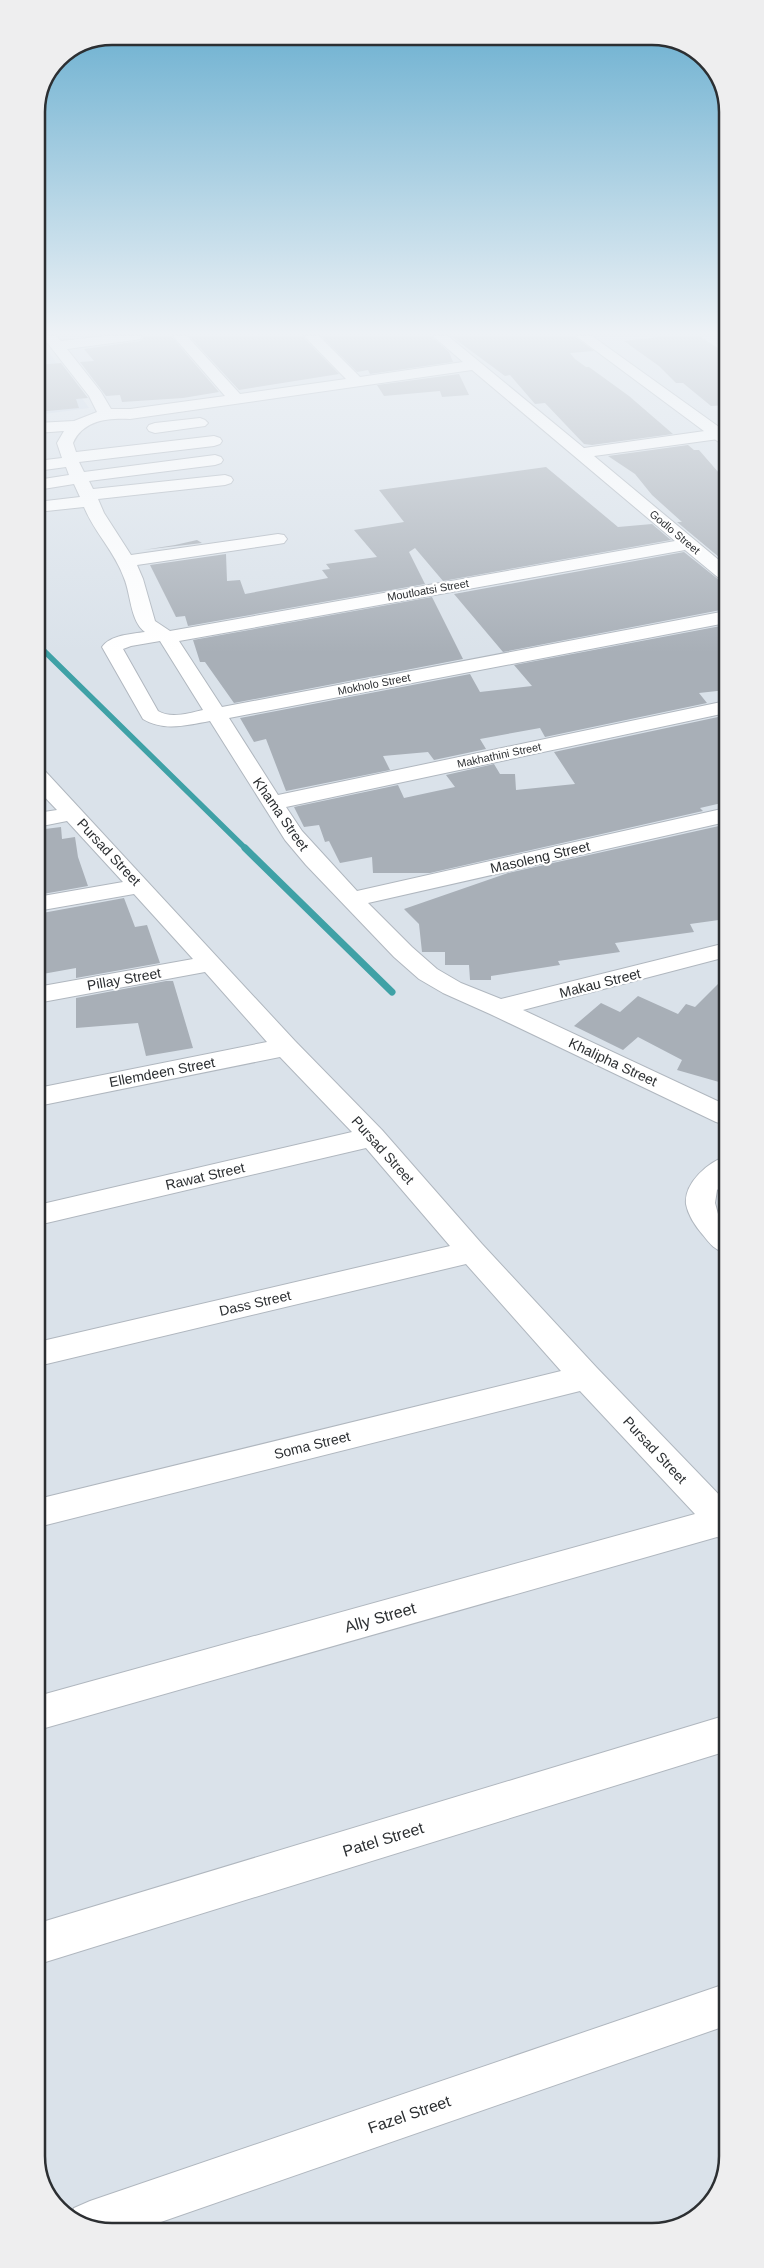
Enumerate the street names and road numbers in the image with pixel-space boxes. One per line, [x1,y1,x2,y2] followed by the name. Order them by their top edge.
[647,508,703,556] street label: Godlo Street
[386,577,470,603] street label: Moutloatsi Street
[337,671,411,697] street label: Mokholo Street
[456,740,542,770] street label: Makhathini Street
[250,774,312,854] street label: Khama Street
[74,815,144,889] street label: Pursad Street
[489,838,592,876] street label: Masoleng Street
[86,965,162,993] street label: Pillay Street
[558,965,642,1001] street label: Makau Street
[566,1035,660,1090] street label: Khalipha Street
[108,1054,216,1090] street label: Ellemdeen Street
[348,1113,418,1187] street label: Pursad Street
[164,1159,246,1193] street label: Rawat Street
[218,1287,293,1319] street label: Dass Street
[620,1413,690,1487] street label: Pursad Street
[272,1428,352,1462] street label: Soma Street
[343,1599,418,1636] street label: Ally Street
[341,1819,426,1860] street label: Patel Street
[366,2092,453,2137] street label: Fazel Street

